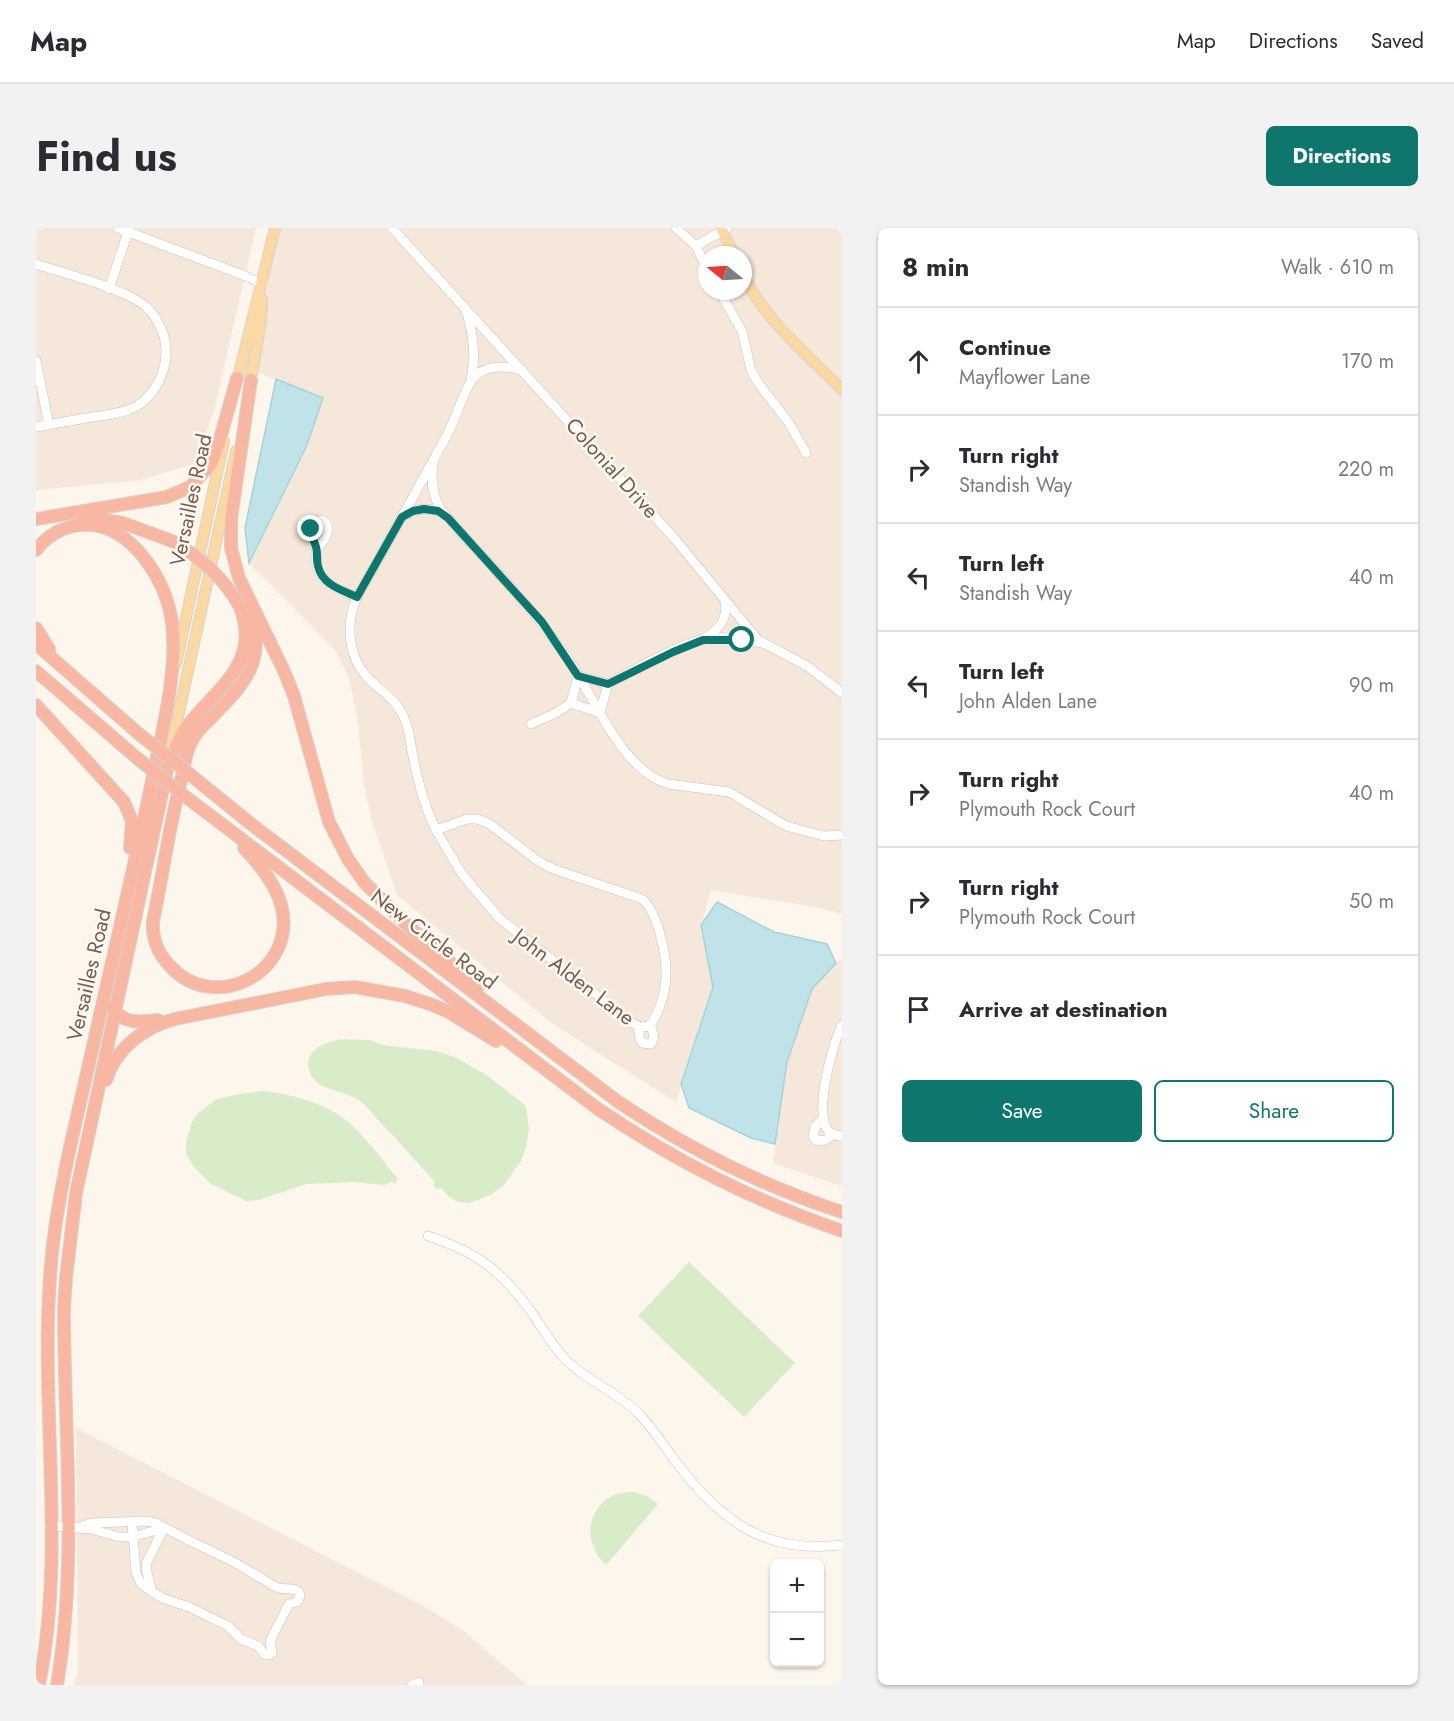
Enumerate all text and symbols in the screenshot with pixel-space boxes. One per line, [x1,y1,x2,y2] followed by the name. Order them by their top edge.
[30,21,87,62] text: Map
[1177,26,1216,56] text: Map
[1249,26,1338,56] text: Directions
[1371,26,1424,56] text: Saved
[36,126,177,187] text: Find us
[1266,126,1418,186] button: Directions
[698,246,752,300] north arrow
[902,248,970,286] text: 8 min
[1281,253,1394,282] text: Walk · 610 m
[959,331,1051,363] text: Continue
[902,345,935,378] icon: ahead
[1341,347,1394,376] text: 170 m
[959,363,1090,392] text: Mayflower Lane
[559,411,666,525] street label: Colonial Drive
[162,431,220,569] street label: Versailles Road
[959,439,1059,471] text: Turn right
[902,453,935,486] icon: right
[1338,455,1394,484] text: 220 m
[959,471,1072,500] text: Standish Way
[297,515,323,541] route end
[959,547,1044,579] text: Turn left
[902,561,935,594] icon: left
[1349,563,1394,592] text: 40 m
[959,579,1072,608] text: Standish Way
[728,626,754,652] route start
[959,655,1044,687] text: Turn left
[902,669,935,702] icon: left
[1349,671,1394,700] text: 90 m
[959,687,1097,716] text: John Alden Lane
[959,763,1059,795] text: Turn right
[902,777,935,810] icon: right
[1349,779,1394,808] text: 40 m
[959,795,1135,824] text: Plymouth Rock Court
[959,871,1059,903] text: Turn right
[365,881,503,997] street label: New Circle Road
[902,885,935,918] icon: right
[1349,887,1394,916] text: 50 m
[959,903,1135,932] text: Plymouth Rock Court
[59,906,119,1044] street label: Versailles Road
[505,920,641,1033] street label: John Alden Lane
[902,993,935,1026] icon: arrive
[959,993,1168,1025] text: Arrive at destination
[902,1080,1142,1142] button: Save
[1154,1080,1394,1142] button: Share
[770,1559,824,1667] map controls
[770,1559,824,1613] button: +
[770,1613,824,1667] button: −

